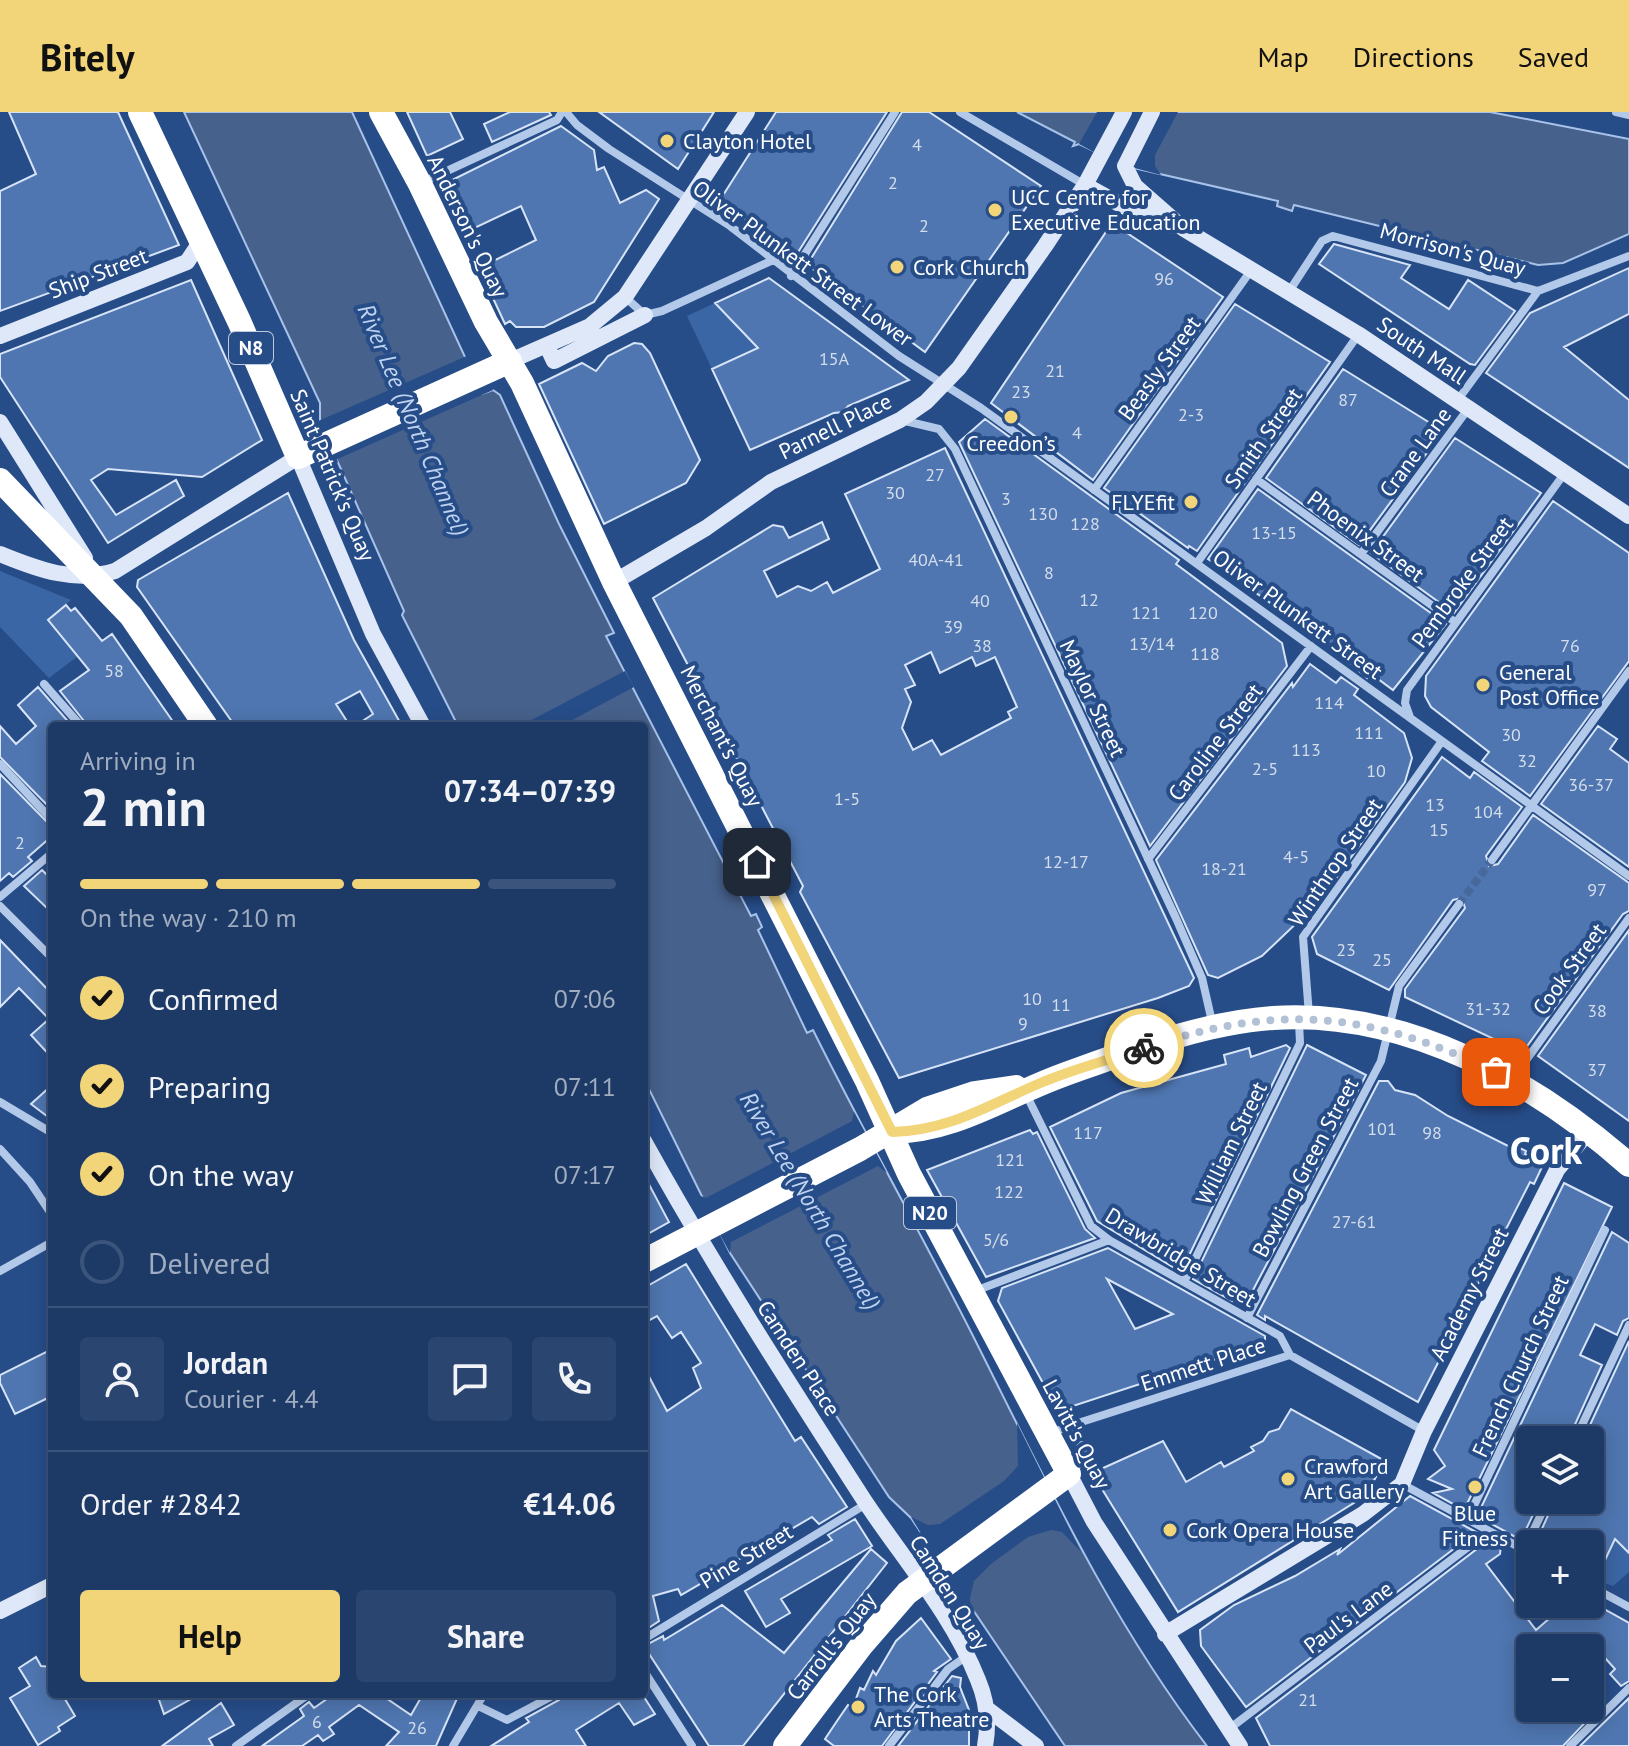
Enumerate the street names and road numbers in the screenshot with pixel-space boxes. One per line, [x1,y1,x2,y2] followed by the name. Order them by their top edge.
[421,150,515,303] street label: Anderson's Quay
[687,174,919,353] street label: Oliver Plunkett Street Lower
[1377,216,1530,282] street label: Morrison's Quay
[45,241,152,305] street label: Ship Street
[1112,310,1207,426] street label: Beasly Street
[1372,310,1473,390] street label: South Mall
[229,332,273,364] road number: N8
[1218,382,1308,494] street label: Smith Street
[284,385,382,566] street label: Saint Patrick's Quay
[774,387,896,465] street label: Parnell Place
[1373,401,1457,503] street label: Crane Lane
[1302,484,1430,588] street label: Phoenix Street
[1405,511,1519,653] street label: Pembroke Street
[1208,543,1389,685] street label: Oliver Plunkett Street
[1054,635,1133,762] street label: Maylor Street
[674,661,770,812] street label: Merchant's Quay
[1162,677,1269,806] street label: Caroline Street
[1282,792,1389,932] street label: Winthrop Street
[1526,917,1612,1021] street label: Cook Street
[1246,1072,1365,1262] street label: Bowling Green Street
[1189,1076,1273,1209] street label: William Street
[904,1197,956,1229] road number: N20
[1100,1201,1262,1313] street label: Drawbridge Street
[1423,1222,1515,1365] street label: Academy Street
[1466,1270,1575,1462] street label: French Church Street
[751,1295,847,1421] street label: Camden Place
[1137,1331,1269,1397] street label: Emmett Place
[1036,1374,1118,1494] street label: Lavitt's Quay
[694,1517,798,1595] street label: Pine Street
[904,1529,997,1655] street label: Camden Quay
[1298,1574,1398,1660] street label: Paul's Lane
[780,1586,882,1706] street label: Carroll's Quay

